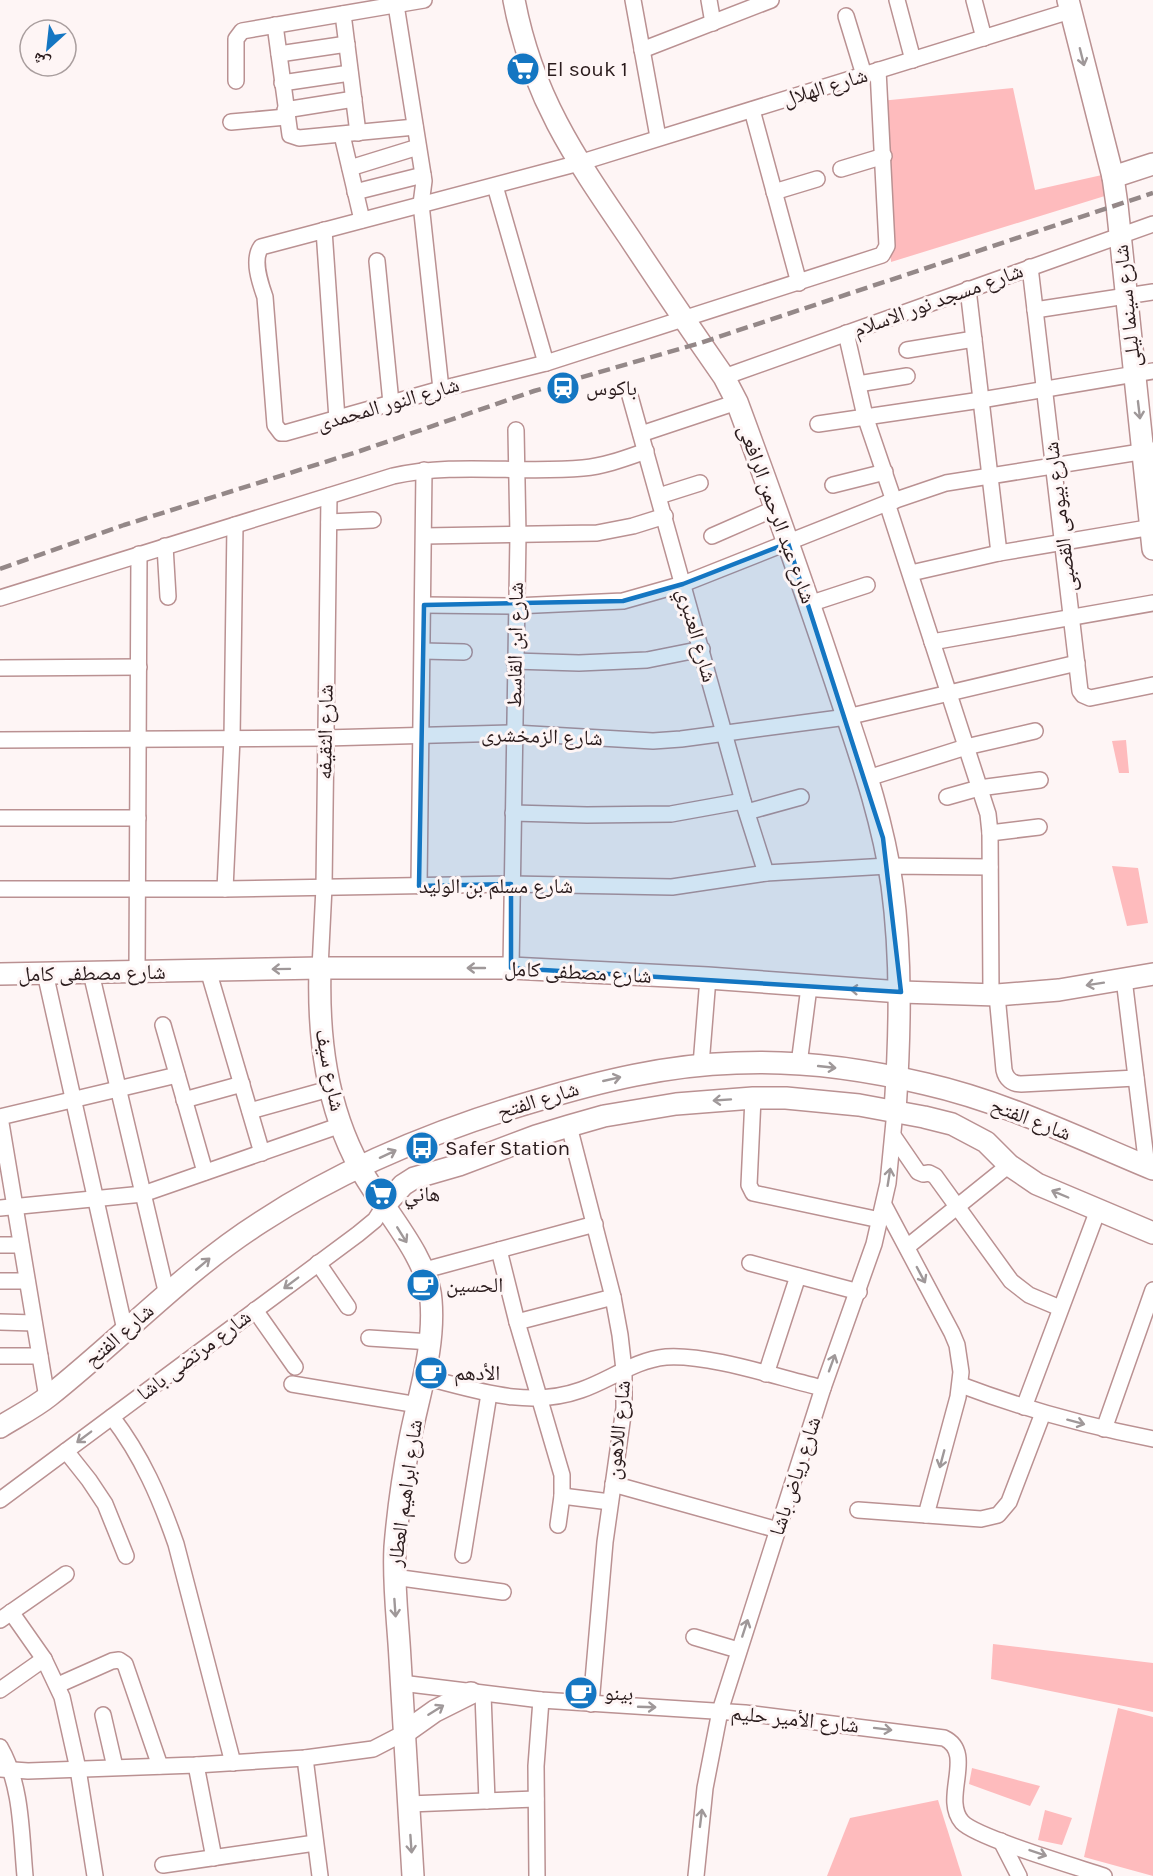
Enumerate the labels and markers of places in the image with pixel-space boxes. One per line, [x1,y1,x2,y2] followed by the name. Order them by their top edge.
[505,51,541,87] supermarket icon: El souk 1
[546,57,628,81] place label: El souk 1
[545,370,581,406] station icon: باكوس
[586,376,637,401] place label: باكوس
[404,1130,440,1166] bus stop icon: Safer Station
[445,1136,570,1160] place label: Safer Station
[363,1176,399,1212] supermarket icon: هاني
[404,1182,440,1210] place label: هاني
[405,1267,441,1303] cafe icon: الحسين
[446,1273,503,1298] place label: الحسين
[413,1355,449,1391] cafe icon: الأدهم
[454,1361,500,1387] place label: الأدهم
[563,1675,599,1711] cafe icon: بينو
[604,1681,633,1705] place label: بينو

